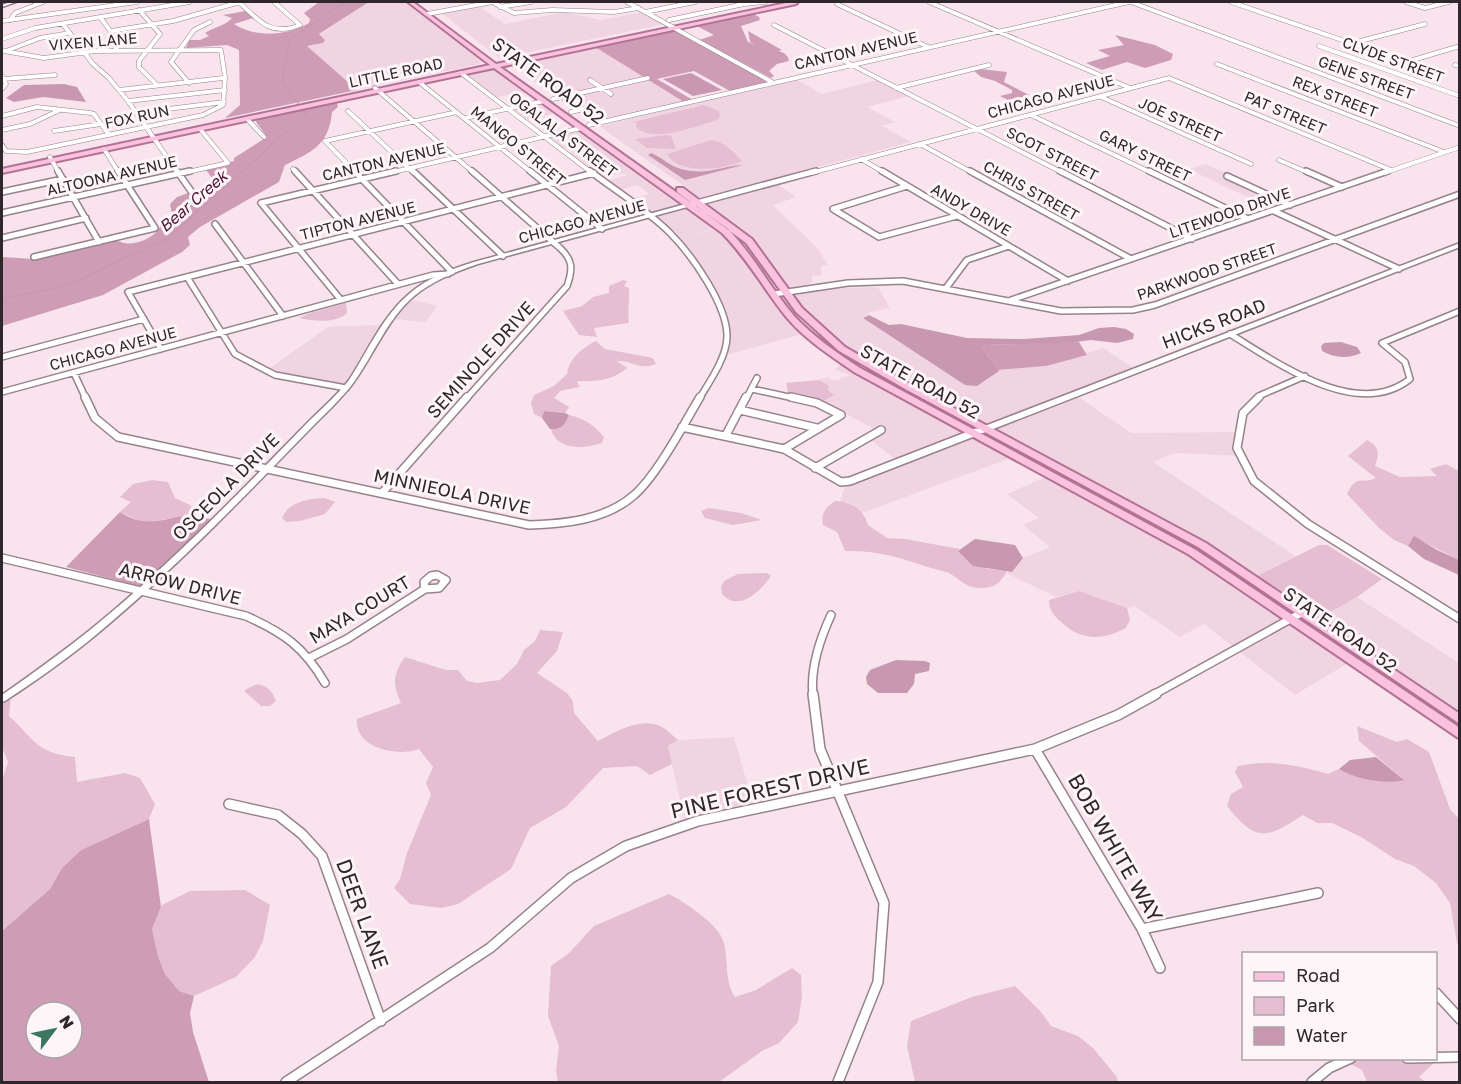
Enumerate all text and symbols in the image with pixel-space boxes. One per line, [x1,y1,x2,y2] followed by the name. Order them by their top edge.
[792,27,919,73] street label: CANTON AVENUE
[48,28,138,54] street label: VIXEN LANE
[488,32,609,128] street label: STATE ROAD 52
[1340,32,1447,86] street label: CLYDE STREET
[1316,51,1417,103] street label: GENE STREET
[347,53,444,91] street label: LITTLE ROAD
[985,70,1116,122] street label: CHICAGO AVENUE
[1290,72,1380,121] street label: REX STREET
[1242,87,1329,137] street label: PAT STREET
[506,88,621,181] street label: OGALALA STREET
[1136,93,1225,145] street label: JOE STREET
[103,100,171,132] street label: FOX RUN
[468,102,570,189] street label: MANGO STREET
[1004,122,1101,184] street label: SCOT STREET
[1096,125,1194,185] street label: GARY STREET
[320,138,447,184] street label: CANTON AVENUE
[45,151,179,199] street label: ALTOONA AVENUE
[981,156,1082,224] street label: CHRIS STREET
[155,165,233,236] water label: Bear Creek
[928,179,1015,239] street label: ANDY DRIVE
[1167,183,1293,241] street label: LITEWOOD DRIVE
[516,195,647,247] street label: CHICAGO AVENUE
[298,197,417,243] street label: TIPTON AVENUE
[1134,239,1279,303] street label: PARKWOOD STREET
[1159,293,1269,353] street label: HICKS ROAD
[422,296,539,422] street label: SEMINOLE DRIVE
[47,322,178,374] street label: CHICAGO AVENUE
[857,339,984,423] street label: STATE ROAD 52
[167,428,283,544] street label: OSCEOLA DRIVE
[372,464,532,518] street label: MINNIEOLA DRIVE
[117,557,244,609] street label: ARROW DRIVE
[305,570,414,648] street label: MAYA COURT
[1280,582,1402,676] street label: STATE ROAD 52
[668,752,872,824] street label: PINE FOREST DRIVE
[1063,769,1169,927] street label: BOB WHITE WAY
[331,855,395,972] street label: DEER LANE
[1242,952,1437,1060] legend
[1296,964,1340,986] text: Road
[1296,994,1335,1016] text: Park
[24,1000,84,1060] north arrow
[55,1012,78,1033] text: N
[1296,1024,1347,1046] text: Water

